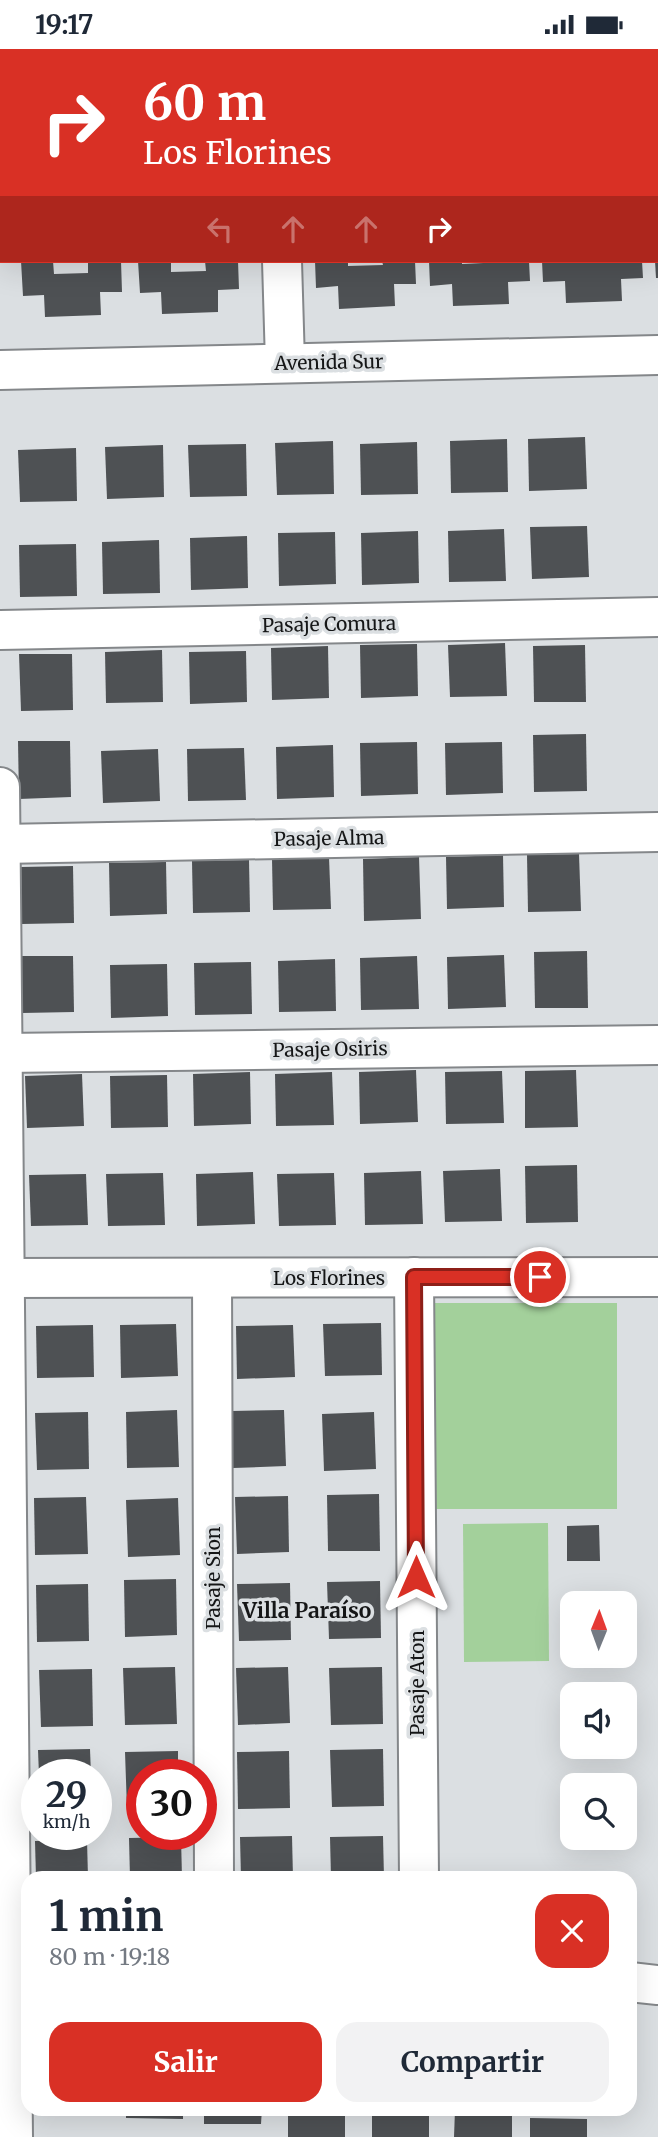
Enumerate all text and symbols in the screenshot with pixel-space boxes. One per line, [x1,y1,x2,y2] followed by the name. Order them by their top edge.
[35,8,93,41] text: 19:17
[143,72,266,133] text: 60 m
[28,77,119,168] icon: right
[143,133,332,173] text: Los Florines
[201,210,239,248] icon: left
[274,210,312,248] icon: ahead
[347,210,385,248] icon: ahead
[420,210,458,248] icon: right
[273,349,384,375] street label: Avenida Sur
[262,611,396,637] street label: Pasaje Comura
[273,825,385,851] street label: Pasaje Alma
[272,1036,388,1062] street label: Pasaje Osiris
[510,1247,570,1307] pin
[521,1258,559,1296] icon: arrive
[273,1266,385,1290] street label: Los Florines
[201,1526,225,1629] street label: Pasaje Sion
[379,1540,453,1614] position arrow
[560,1591,637,1668] north arrow
[560,1591,637,1850] map controls
[242,1597,371,1624] district label: Villa Paraíso
[405,1630,429,1736] street label: Pasaje Aton
[560,1682,637,1759] button: sound
[126,1759,217,1850] speed limit sign: 30
[46,1773,87,1817] text: 29
[560,1773,637,1850] button: search
[43,1810,90,1833] text: km/h
[49,1890,163,1942] text: 1 min
[535,1894,609,1968] button: close
[49,1942,170,1971] text: 80 m · 19:18
[49,2022,322,2102] button: Salir
[336,2022,609,2102] button: Compartir

